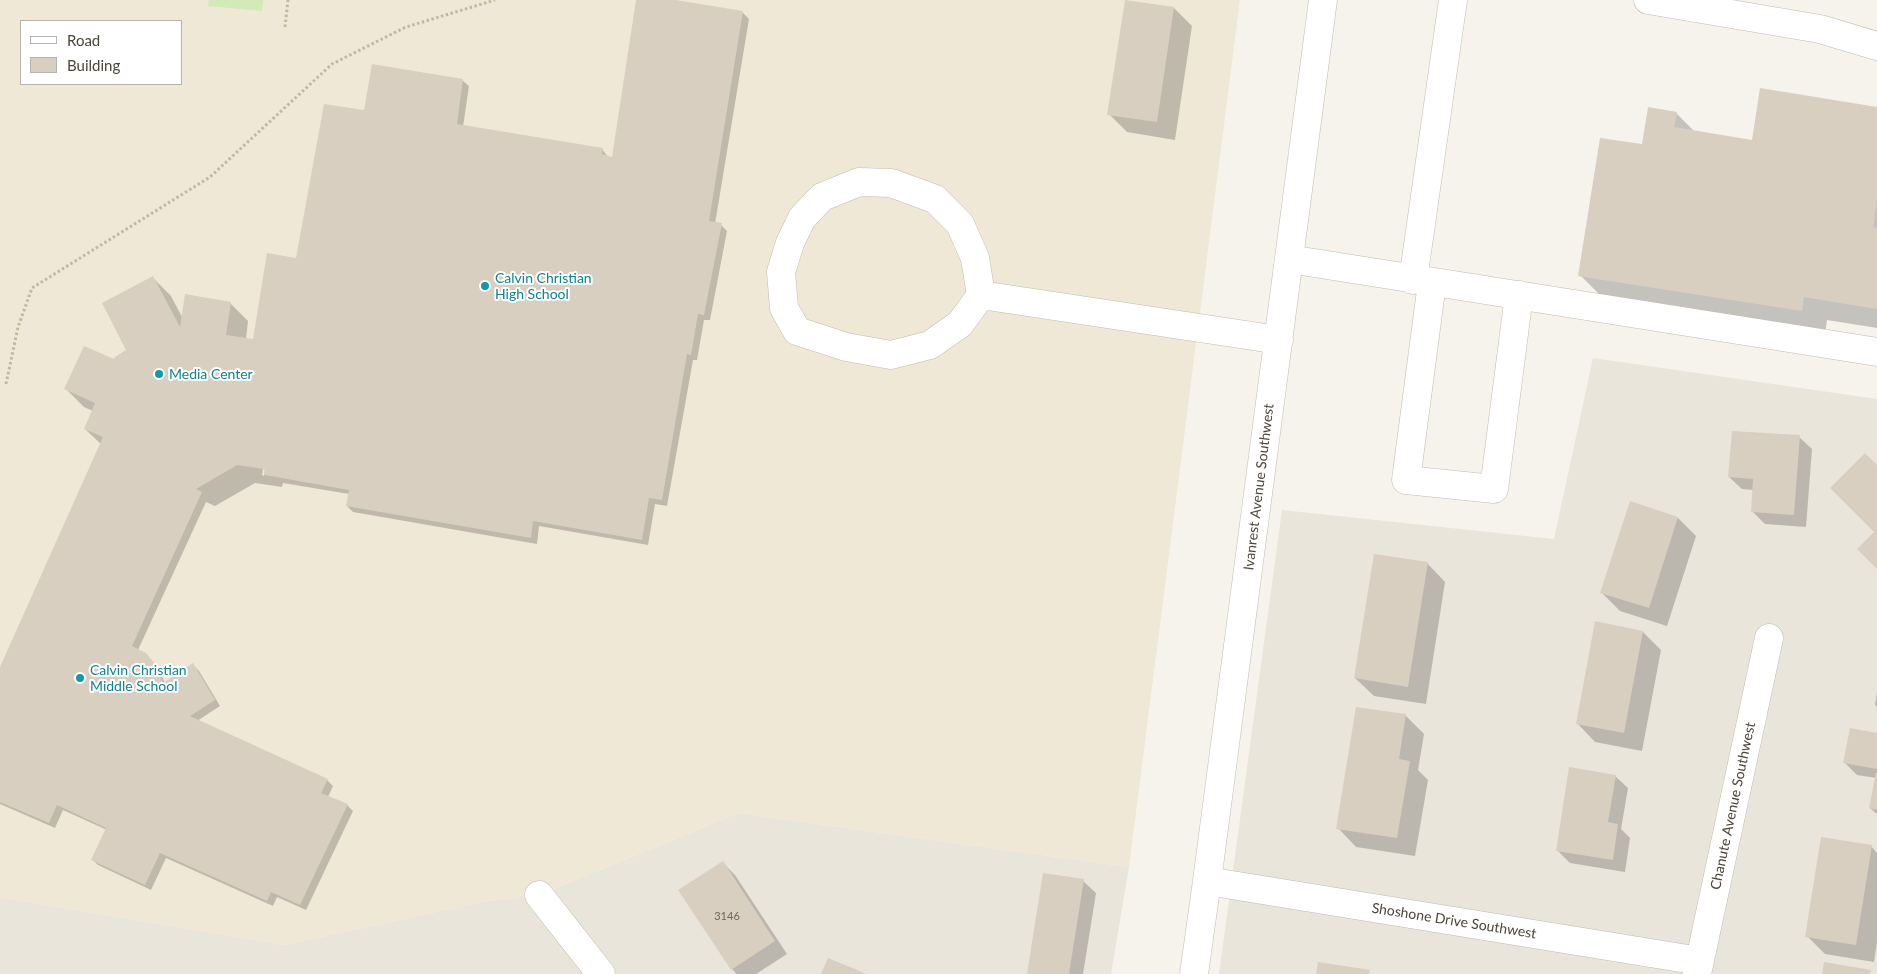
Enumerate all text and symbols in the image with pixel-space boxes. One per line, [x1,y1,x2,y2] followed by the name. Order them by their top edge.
[20,20,182,85] legend
[67,31,100,49] text: Road
[67,56,120,74] text: Building
[495,270,592,302] place label: Calvin Christian High School
[479,280,491,292] marker: Calvin Christian High School
[169,366,253,382] place label: Media Center
[153,368,165,380] marker: Media Center
[1240,403,1278,571] street label: Ivanrest Avenue Southwest
[90,662,187,694] place label: Calvin Christian Middle School
[74,672,86,684] marker: Calvin Christian Middle School
[1707,721,1759,891] street label: Chanute Avenue Southwest
[1371,900,1537,942] street label: Shoshone Drive Southwest
[714,909,740,923] house number: 3146

